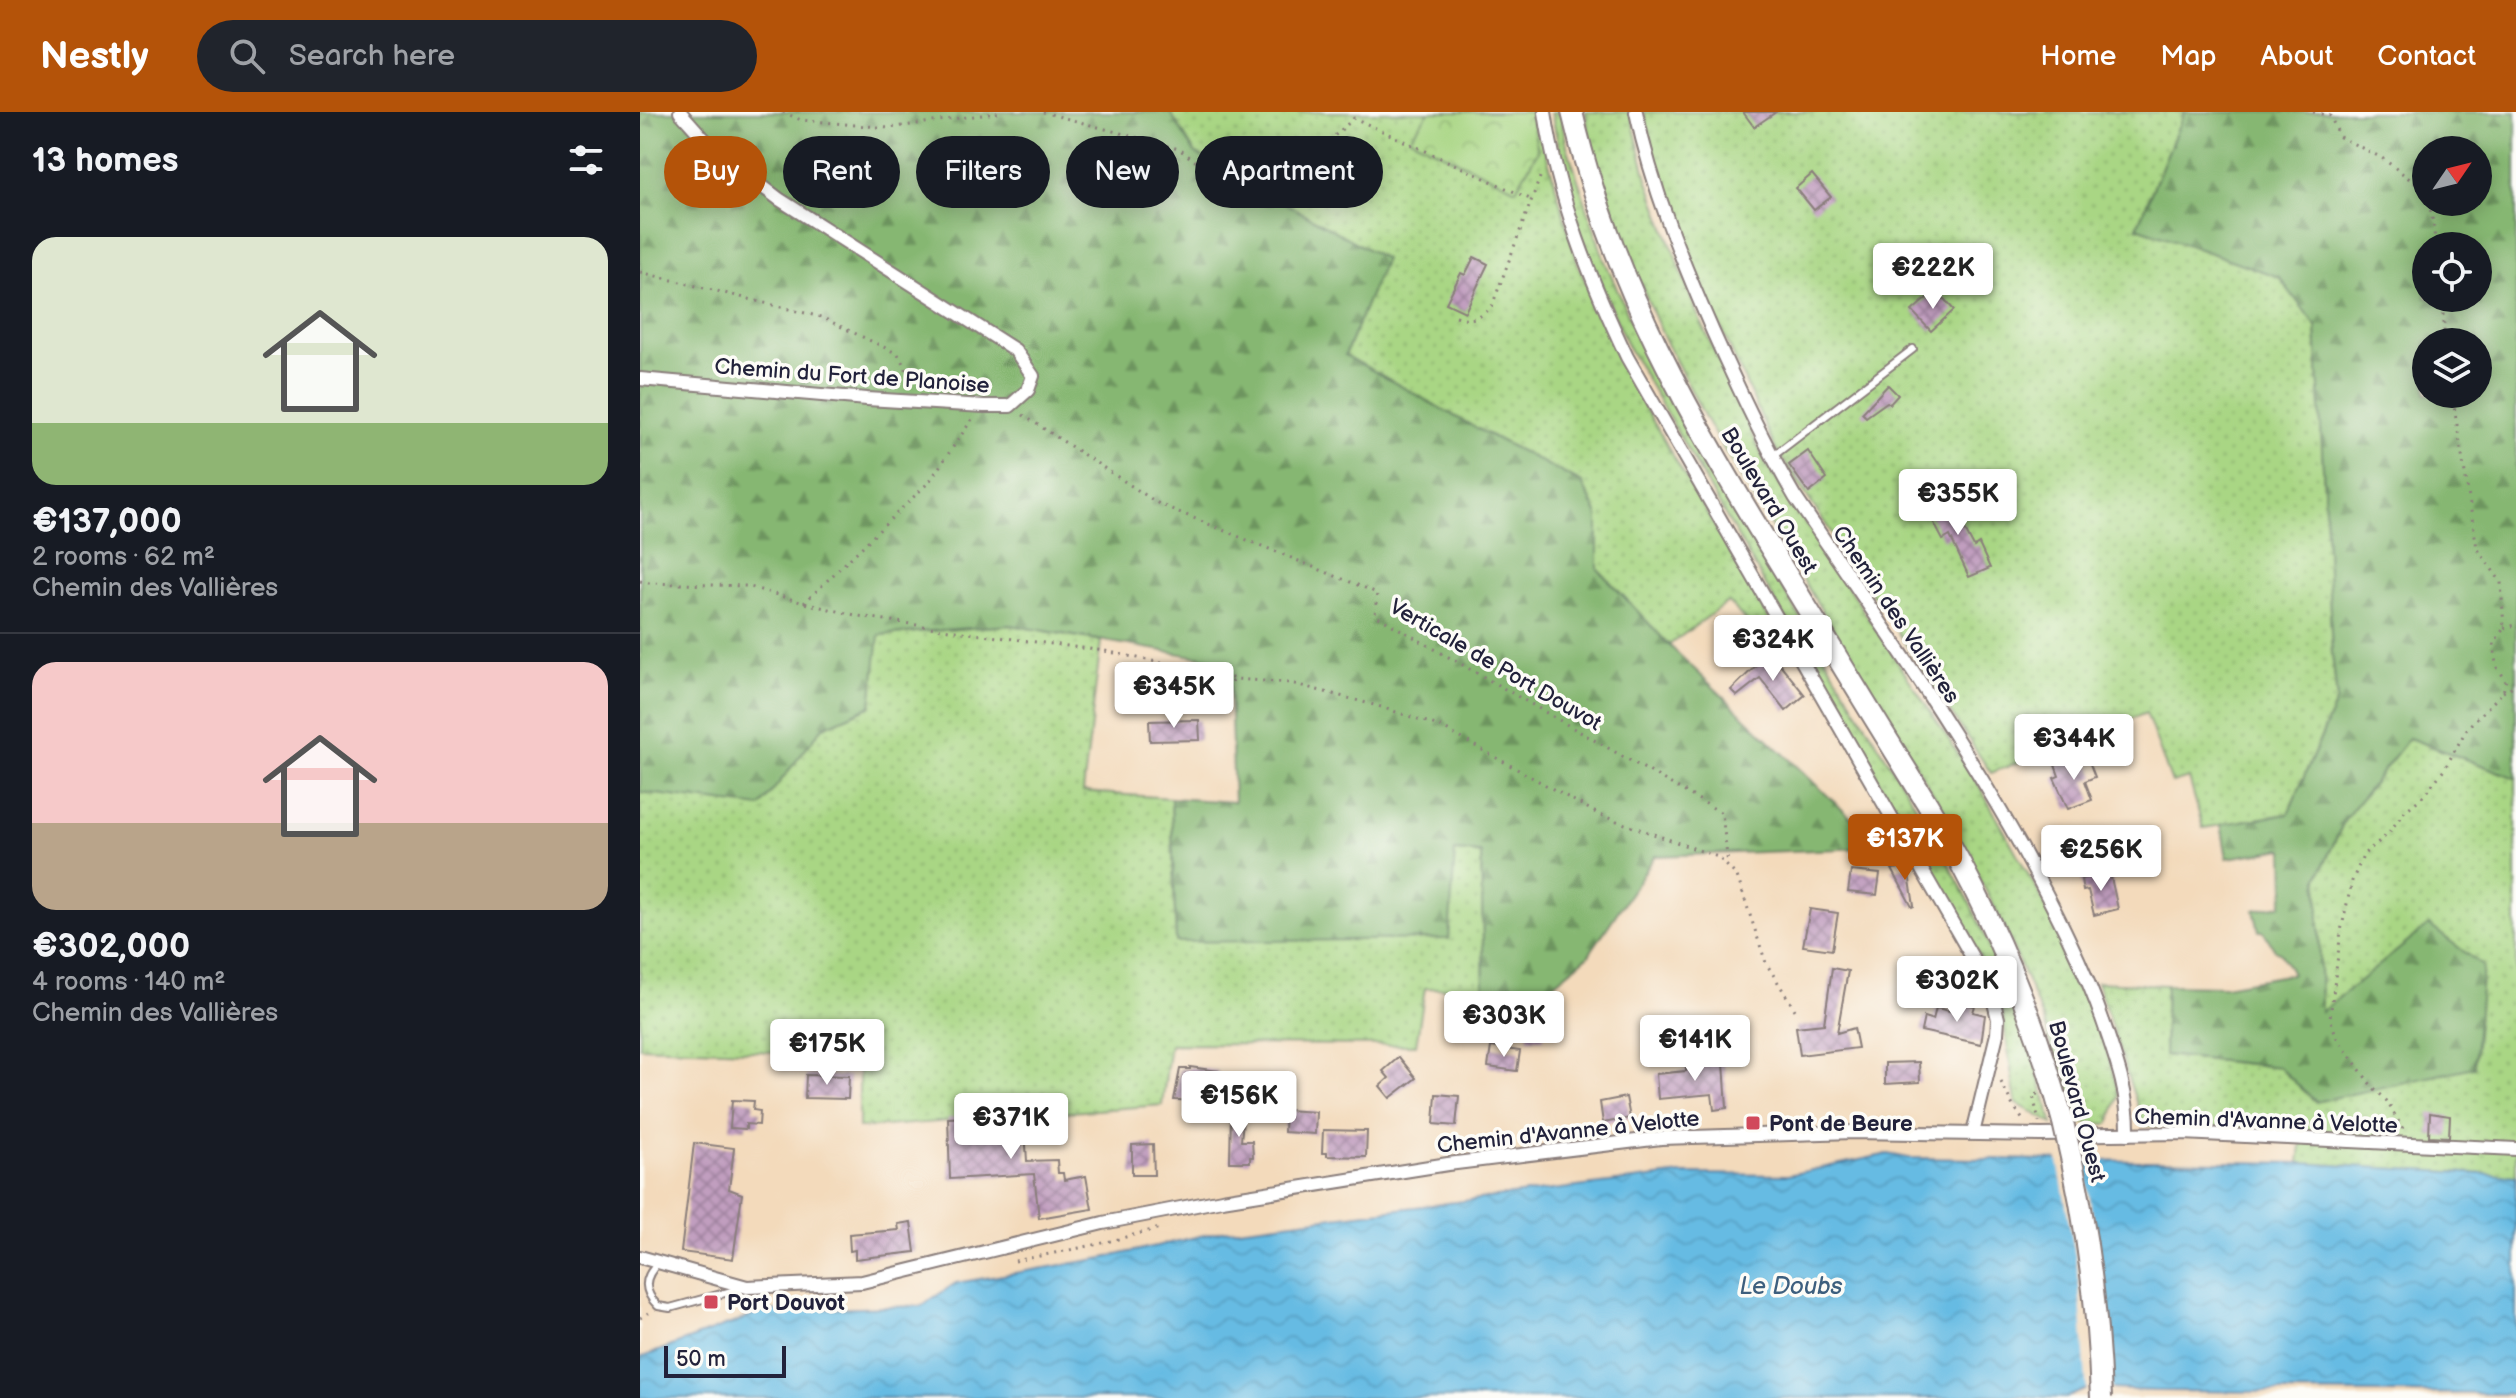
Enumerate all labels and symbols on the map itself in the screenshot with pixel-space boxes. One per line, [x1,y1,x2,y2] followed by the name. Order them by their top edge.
[2412,136,2492,216] north arrow
[1877,243,1989,311] pin: €222K
[713,353,990,400] street label: Chemin du Fort de Planoise
[1714,423,1823,579] street label: Boulevard Ouest
[1902,469,2014,537] pin: €355K
[1826,521,1965,709] street label: Chemin des Vallières
[1384,594,1606,737] street label: Verticale de Port Douvot
[1717,615,1829,683] pin: €324K
[1118,662,1230,730] pin: €345K
[2018,714,2130,782] pin: €344K
[1849,814,1961,882] pin: €137K
[2045,825,2157,893] pin: €256K
[1901,956,2013,1024] pin: €302K
[1448,991,1560,1059] pin: €303K
[1639,1015,1751,1083] pin: €141K
[2042,1018,2111,1185] street label: Boulevard Ouest
[771,1019,883,1087] pin: €175K
[1183,1071,1295,1139] pin: €156K
[955,1093,1067,1161] pin: €371K
[2134,1103,2398,1140] street label: Chemin d'Avanne à Velotte
[1436,1105,1701,1160] street label: Chemin d'Avanne à Velotte
[1769,1111,1913,1138] place label: Pont de Beure
[1744,1114,1762,1132] marker: Pont de Beure
[1739,1272,1843,1301] water label: Le Doubs
[727,1290,846,1317] place label: Port Douvot
[702,1293,720,1311] marker: Port Douvot
[664,1342,786,1378] scale bar

